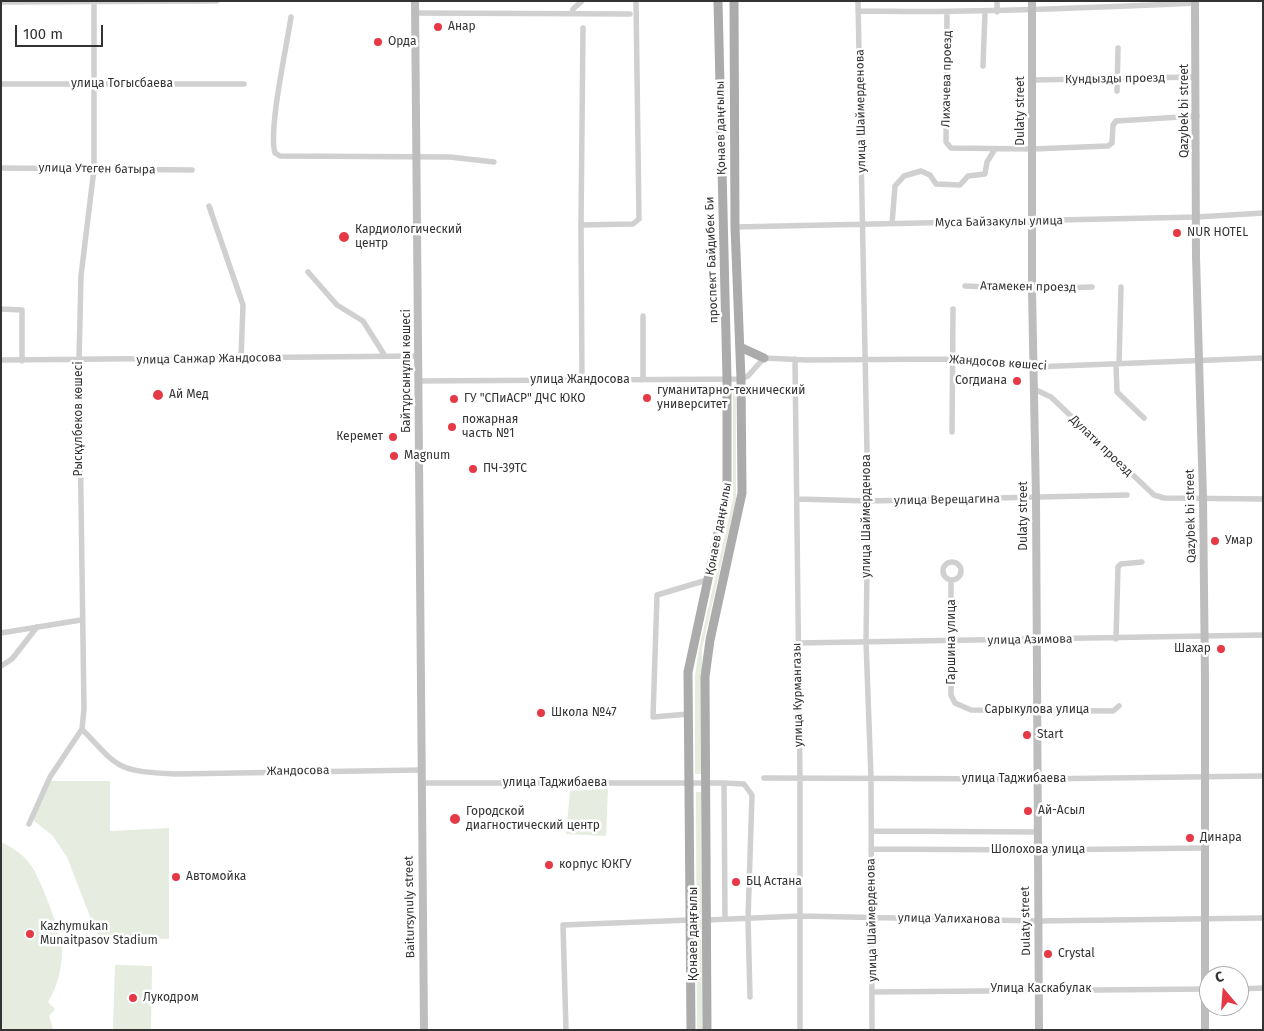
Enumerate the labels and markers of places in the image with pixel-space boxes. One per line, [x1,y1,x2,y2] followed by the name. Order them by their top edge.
[448,20,476,34] place label: Анар
[432,21,444,33] marker: Анар
[388,35,417,49] place label: Орда
[372,36,384,48] marker: Орда
[355,223,462,251] place label: Кардиологический центр
[1187,226,1248,240] place label: NUR HOTEL
[1171,227,1183,239] marker: NUR HOTEL
[337,230,351,244] marker: Кардиологический центр
[955,374,1007,388] place label: Согдиана
[1011,375,1023,387] marker: Согдиана
[657,384,805,412] place label: гуманитарно-технический университет
[151,388,165,402] marker: Ай Мед
[169,388,209,402] place label: Ай Мед
[464,392,586,406] place label: ГУ "СПиАСР" ДЧС ЮКО
[641,392,653,404] marker: гуманитарно-технический университет
[448,393,460,405] marker: ГУ "СПиАСР" ДЧС ЮКО
[462,413,518,441] place label: пожарная часть №1
[446,421,458,433] marker: пожарная часть №1
[336,430,383,444] place label: Керемет
[387,431,399,443] marker: Керемет
[404,449,450,463] place label: Magnum
[388,450,400,462] marker: Magnum
[483,462,527,476] place label: ПЧ-39ТС
[467,463,479,475] marker: ПЧ-39ТС
[1225,534,1253,548] place label: Умар
[1209,535,1221,547] marker: Умар
[1174,642,1211,656] place label: Шахар
[1215,643,1227,655] marker: Шахар
[551,706,617,720] place label: Школа №47
[535,707,547,719] marker: Школа №47
[1037,728,1063,742] place label: Start
[1021,729,1033,741] marker: Start
[1038,804,1085,818] place label: Ай-Асыл
[466,805,600,833] place label: Городской диагностический центр
[1022,805,1034,817] marker: Ай-Асыл
[448,812,462,826] marker: Городской диагностический центр
[1200,831,1242,845] place label: Динара
[1184,832,1196,844] marker: Динара
[559,858,632,872] place label: корпус ЮКГУ
[543,859,555,871] marker: корпус ЮКГУ
[186,870,246,884] place label: Автомойка
[170,871,182,883] marker: Автомойка
[746,875,802,889] place label: БЦ Астана
[730,876,742,888] marker: БЦ Астана
[40,920,158,948] place label: Kazhymukan Munaitpasov Stadium
[24,928,36,940] marker: Kazhymukan Munaitpasov Stadium
[1058,947,1095,961] place label: Crystal
[1042,948,1054,960] marker: Crystal
[143,991,199,1005] place label: Лукодром
[127,992,139,1004] marker: Лукодром

